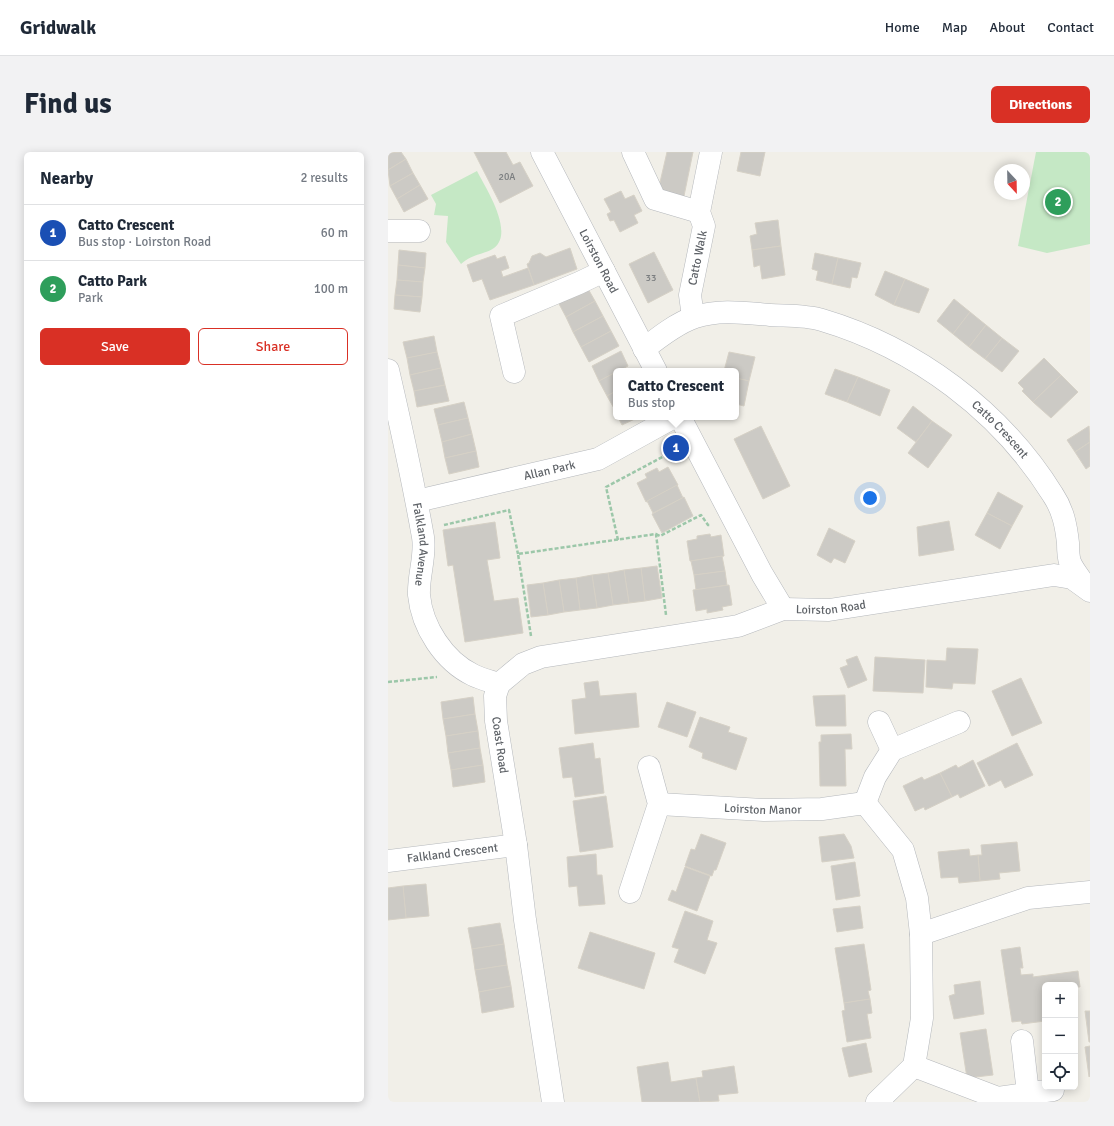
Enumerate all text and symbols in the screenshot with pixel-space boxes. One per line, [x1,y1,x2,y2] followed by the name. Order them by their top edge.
[20,16,96,40] text: Gridwalk
[885,19,920,36] text: Home
[942,19,967,36] text: Map
[989,19,1025,36] text: About
[1047,19,1094,36] text: Contact
[991,86,1090,123] button: Directions
[24,87,112,121] text: Find us
[994,164,1030,200] north arrow
[40,168,93,189] text: Nearby
[300,170,348,186] text: 2 results
[499,171,515,183] house number: 20A
[1045,187,1071,217] pin: 2
[78,216,174,234] text: Catto Crescent
[49,225,57,241] text: 1
[321,225,348,241] text: 60 m
[575,227,621,296] street label: Loirston Road
[685,229,711,287] street label: Catto Walk
[78,234,211,250] text: Bus stop · Loirston Road
[78,272,147,290] text: Catto Park
[646,272,656,284] house number: 33
[49,281,57,297] text: 2
[314,281,348,297] text: 100 m
[78,290,103,306] text: Park
[40,328,190,365] button: Save
[198,328,348,365] button: Share
[613,368,739,420] popup
[628,377,724,395] text: Catto Crescent
[628,395,675,411] text: Bus stop
[968,397,1031,462] street label: Catto Crescent
[663,433,689,463] pin: 1
[522,458,577,484] street label: Allan Park
[860,488,880,508] your location
[409,502,431,587] street label: Falkland Avenue
[796,597,867,618] street label: Loirston Road
[488,716,511,774] street label: Coast Road
[724,801,802,818] street label: Loirston Manor
[406,840,499,867] street label: Falkland Crescent
[1042,982,1078,1090] map controls
[1042,982,1078,1018] button: +
[1042,1018,1078,1054] button: −
[1042,1054,1078,1090] button: locate

